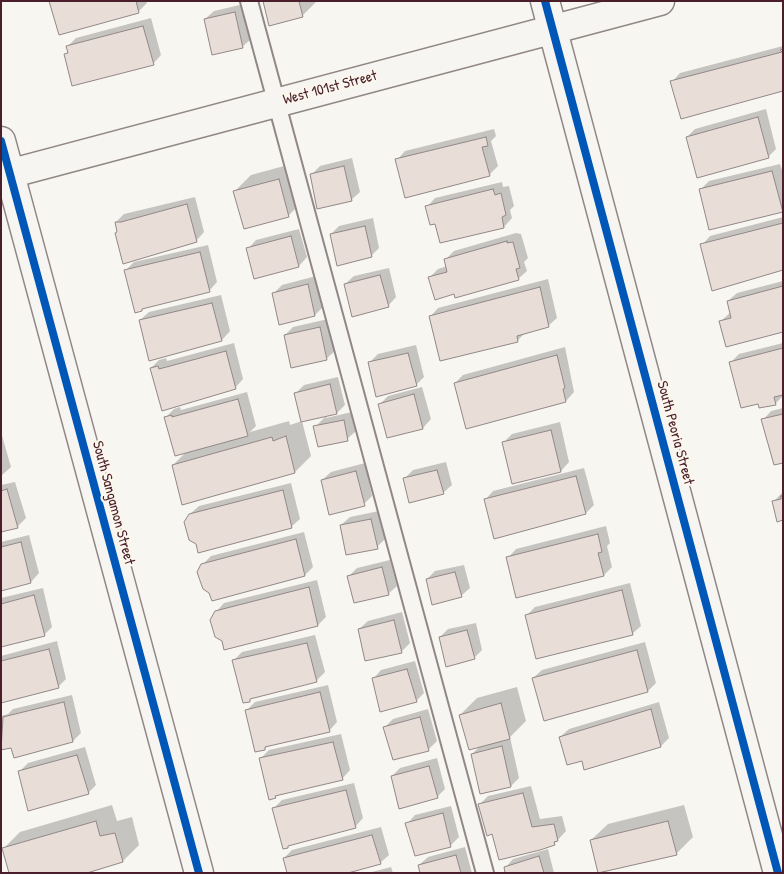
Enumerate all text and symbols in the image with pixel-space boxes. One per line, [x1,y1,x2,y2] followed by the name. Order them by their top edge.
[281,67,379,109] street label: West 101st Street
[653,379,697,487] street label: South Peoria Street
[88,439,138,567] street label: South Sangamon Street

